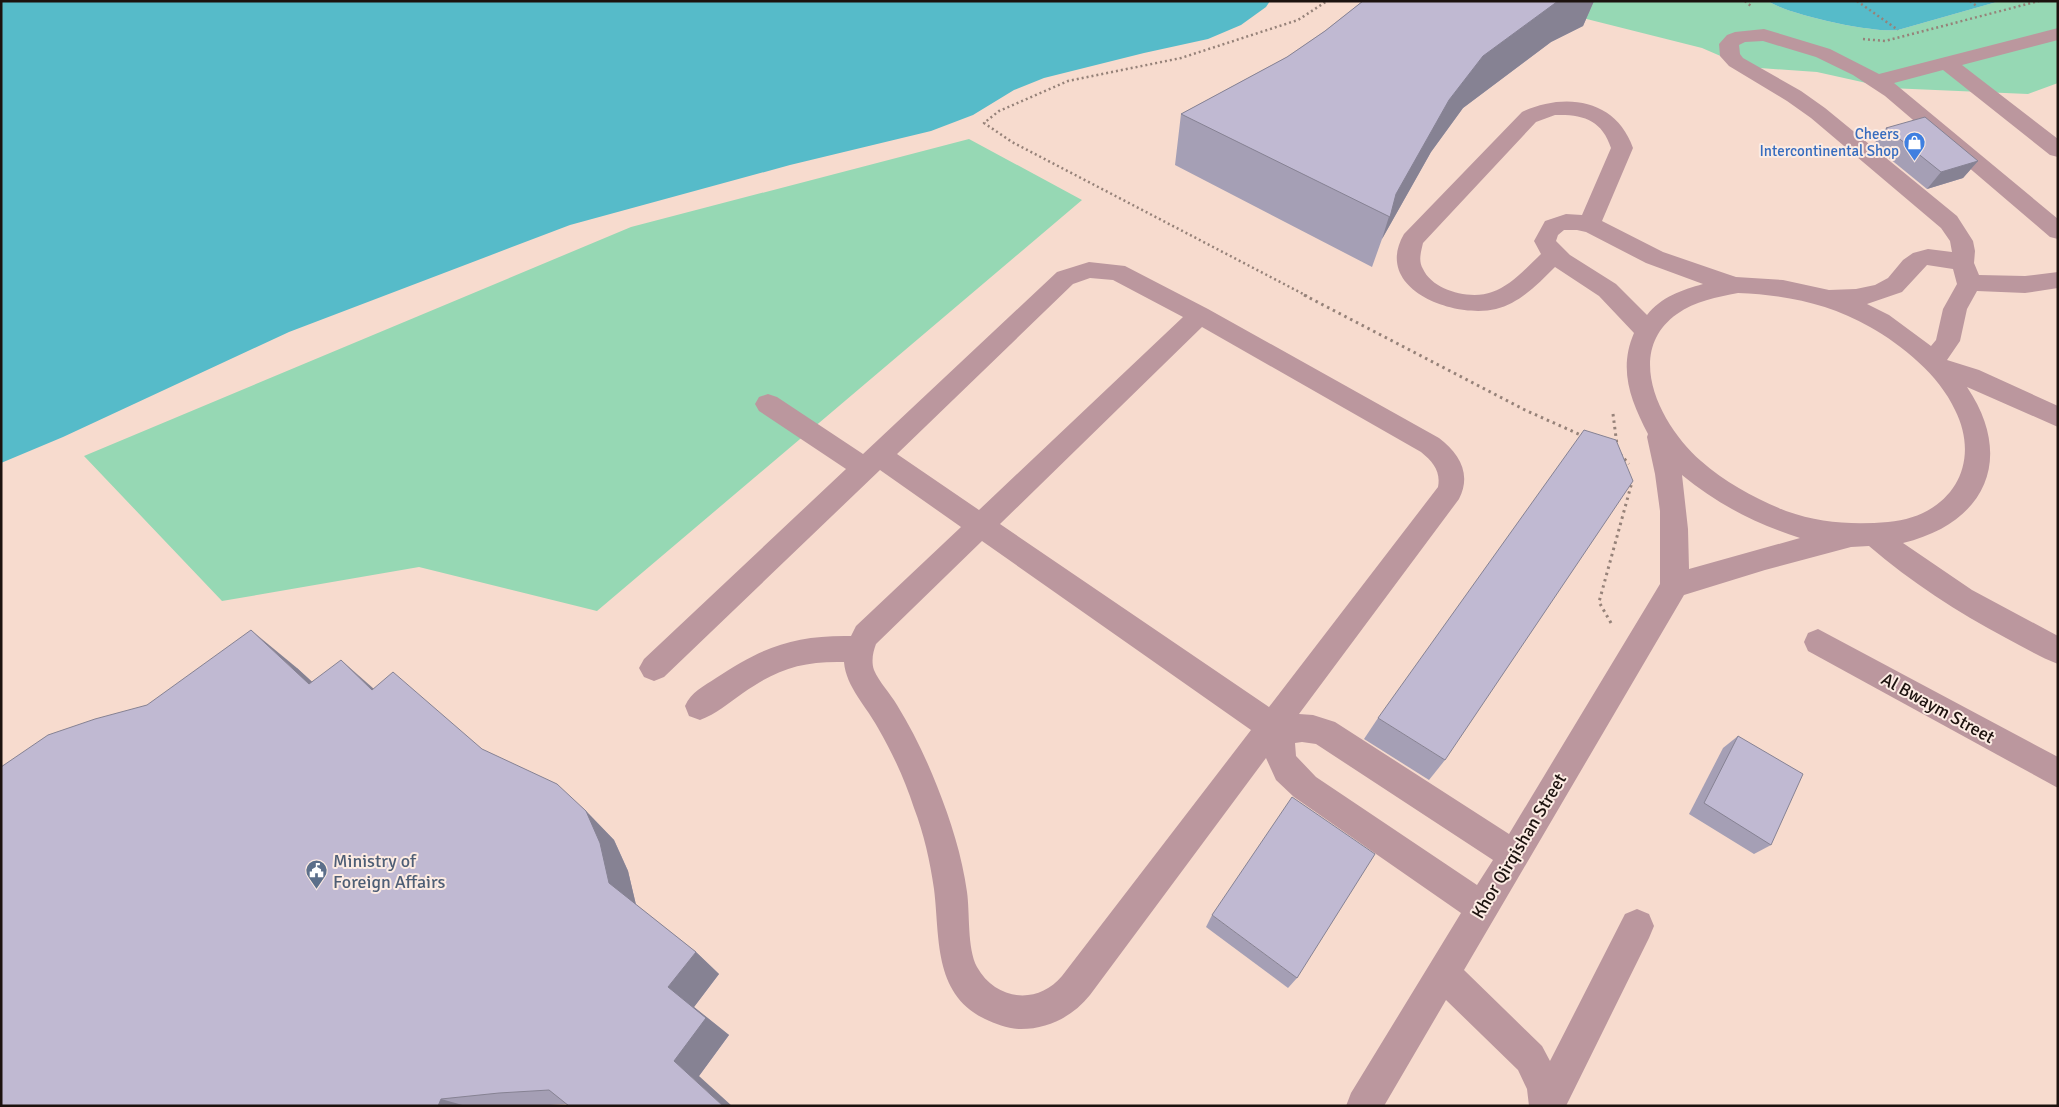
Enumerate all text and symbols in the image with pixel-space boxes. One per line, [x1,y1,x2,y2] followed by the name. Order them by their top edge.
[1759,125,1899,160] place label: Cheers Intercontinental Shop
[1903,131,1927,162] shop icon: Cheers Intercontinental Shop
[1877,668,1999,748] street label: Al Bwaym Street
[1467,769,1571,923] street label: Khor Qirqishan Street
[333,850,446,893] place label: Ministry of Foreign Affairs
[305,859,329,890] public building icon: Ministry of Foreign Affairs

